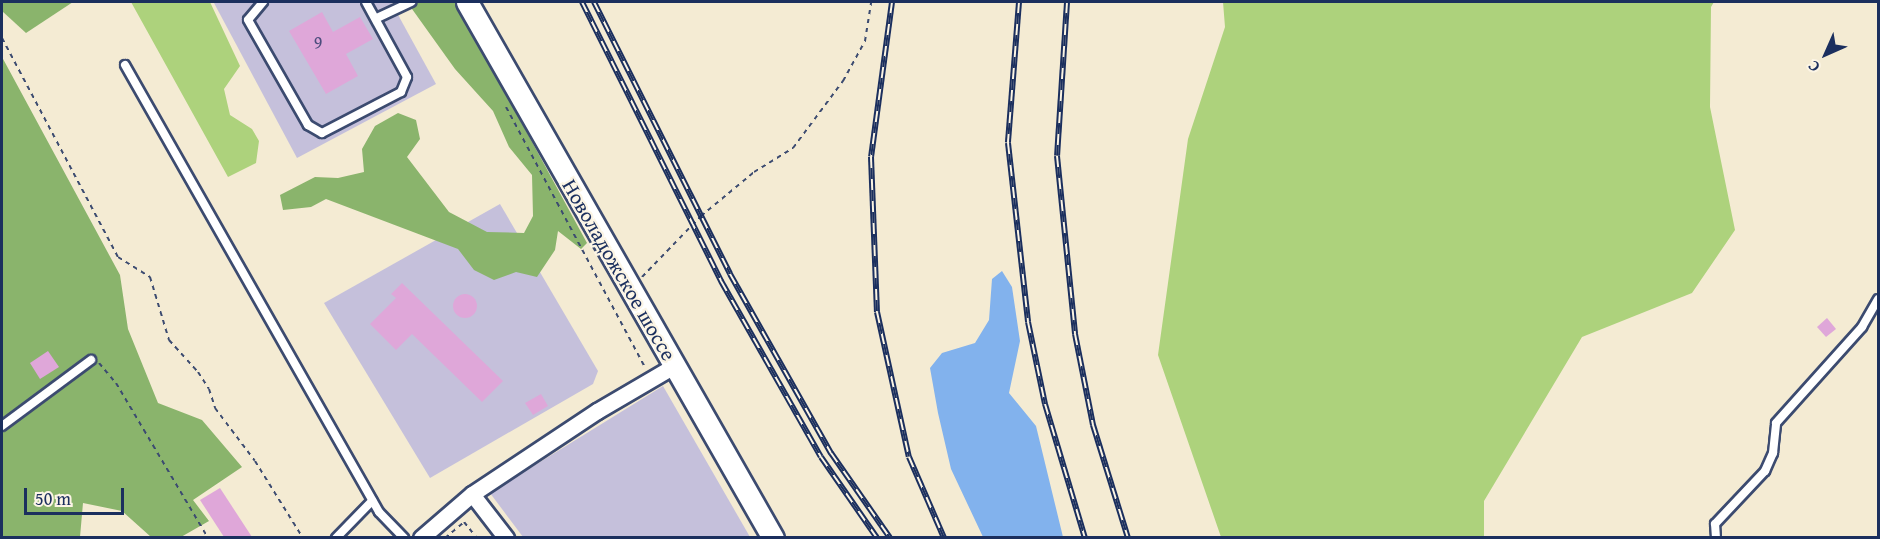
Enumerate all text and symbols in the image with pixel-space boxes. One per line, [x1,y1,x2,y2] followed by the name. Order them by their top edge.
[1796,24,1856,84] north arrow
[314,32,322,54] house number: 9
[1802,55,1825,78] text: С
[557,175,681,365] street label: Новоладожское шоссе
[27,476,128,514] scale bar
[35,485,71,512] text: 50 m

